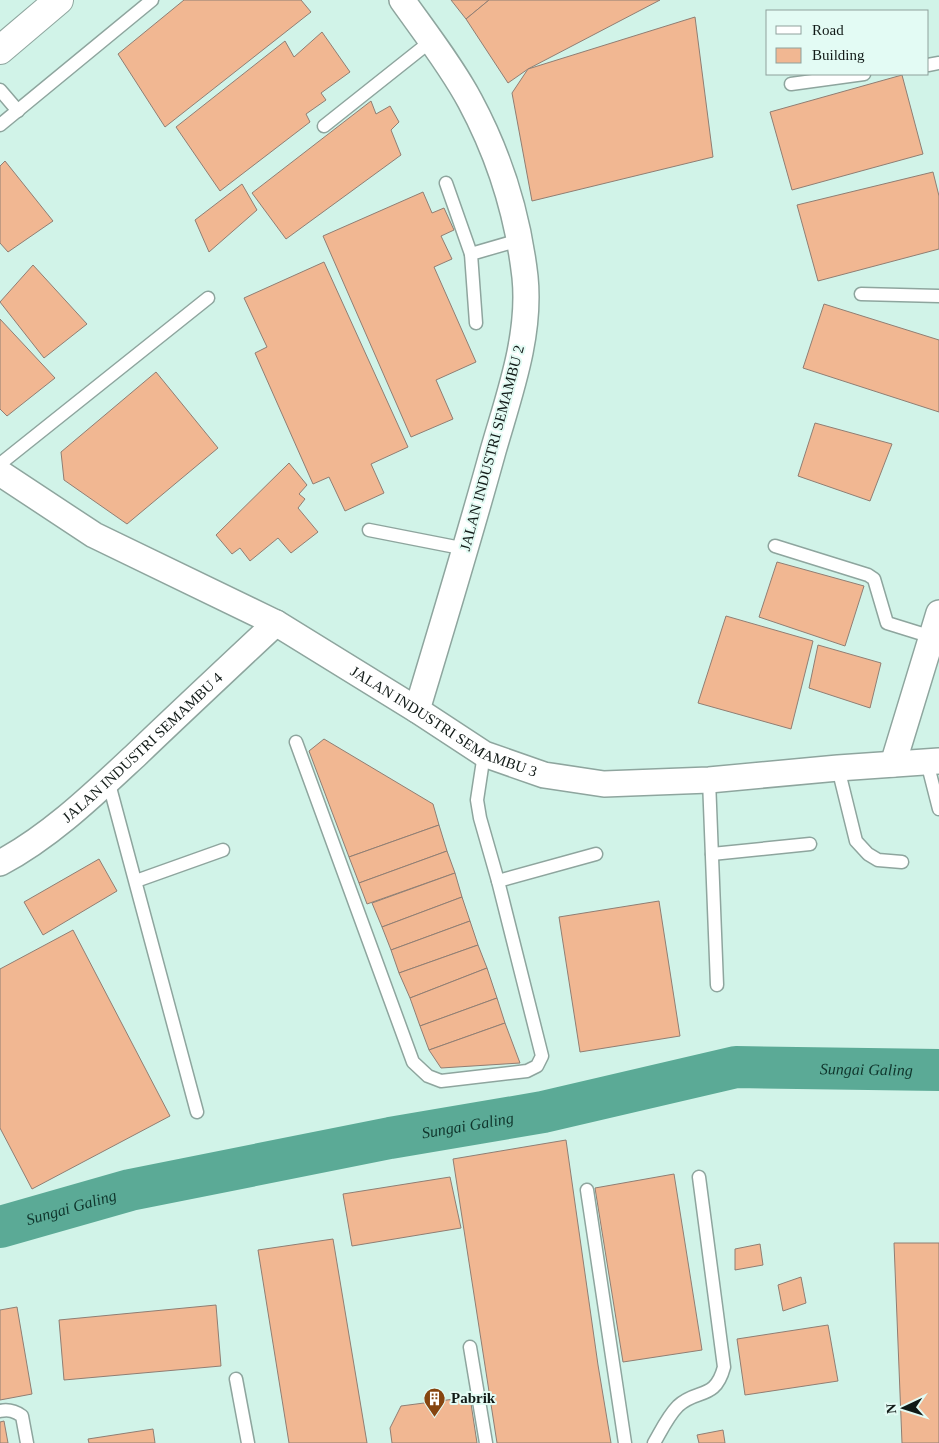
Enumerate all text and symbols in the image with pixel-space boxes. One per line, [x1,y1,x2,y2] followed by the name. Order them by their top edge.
[766,10,929,75] legend
[812,22,844,38] text: Road
[812,47,865,63] text: Building
[457,343,527,553] street label: JALAN INDUSTRI SEMAMBU 2
[348,663,539,780] street label: JALAN INDUSTRI SEMAMBU 3
[59,669,226,825] street label: JALAN INDUSTRI SEMAMBU 4
[820,1060,913,1079] water label: Sungai Galing
[420,1109,515,1141] water label: Sungai Galing
[24,1186,118,1228] water label: Sungai Galing
[879,1383,929,1433] north arrow
[423,1386,447,1417] building icon: Pabrik
[451,1390,496,1406] place label: Pabrik
[884,1403,899,1414] text: N

